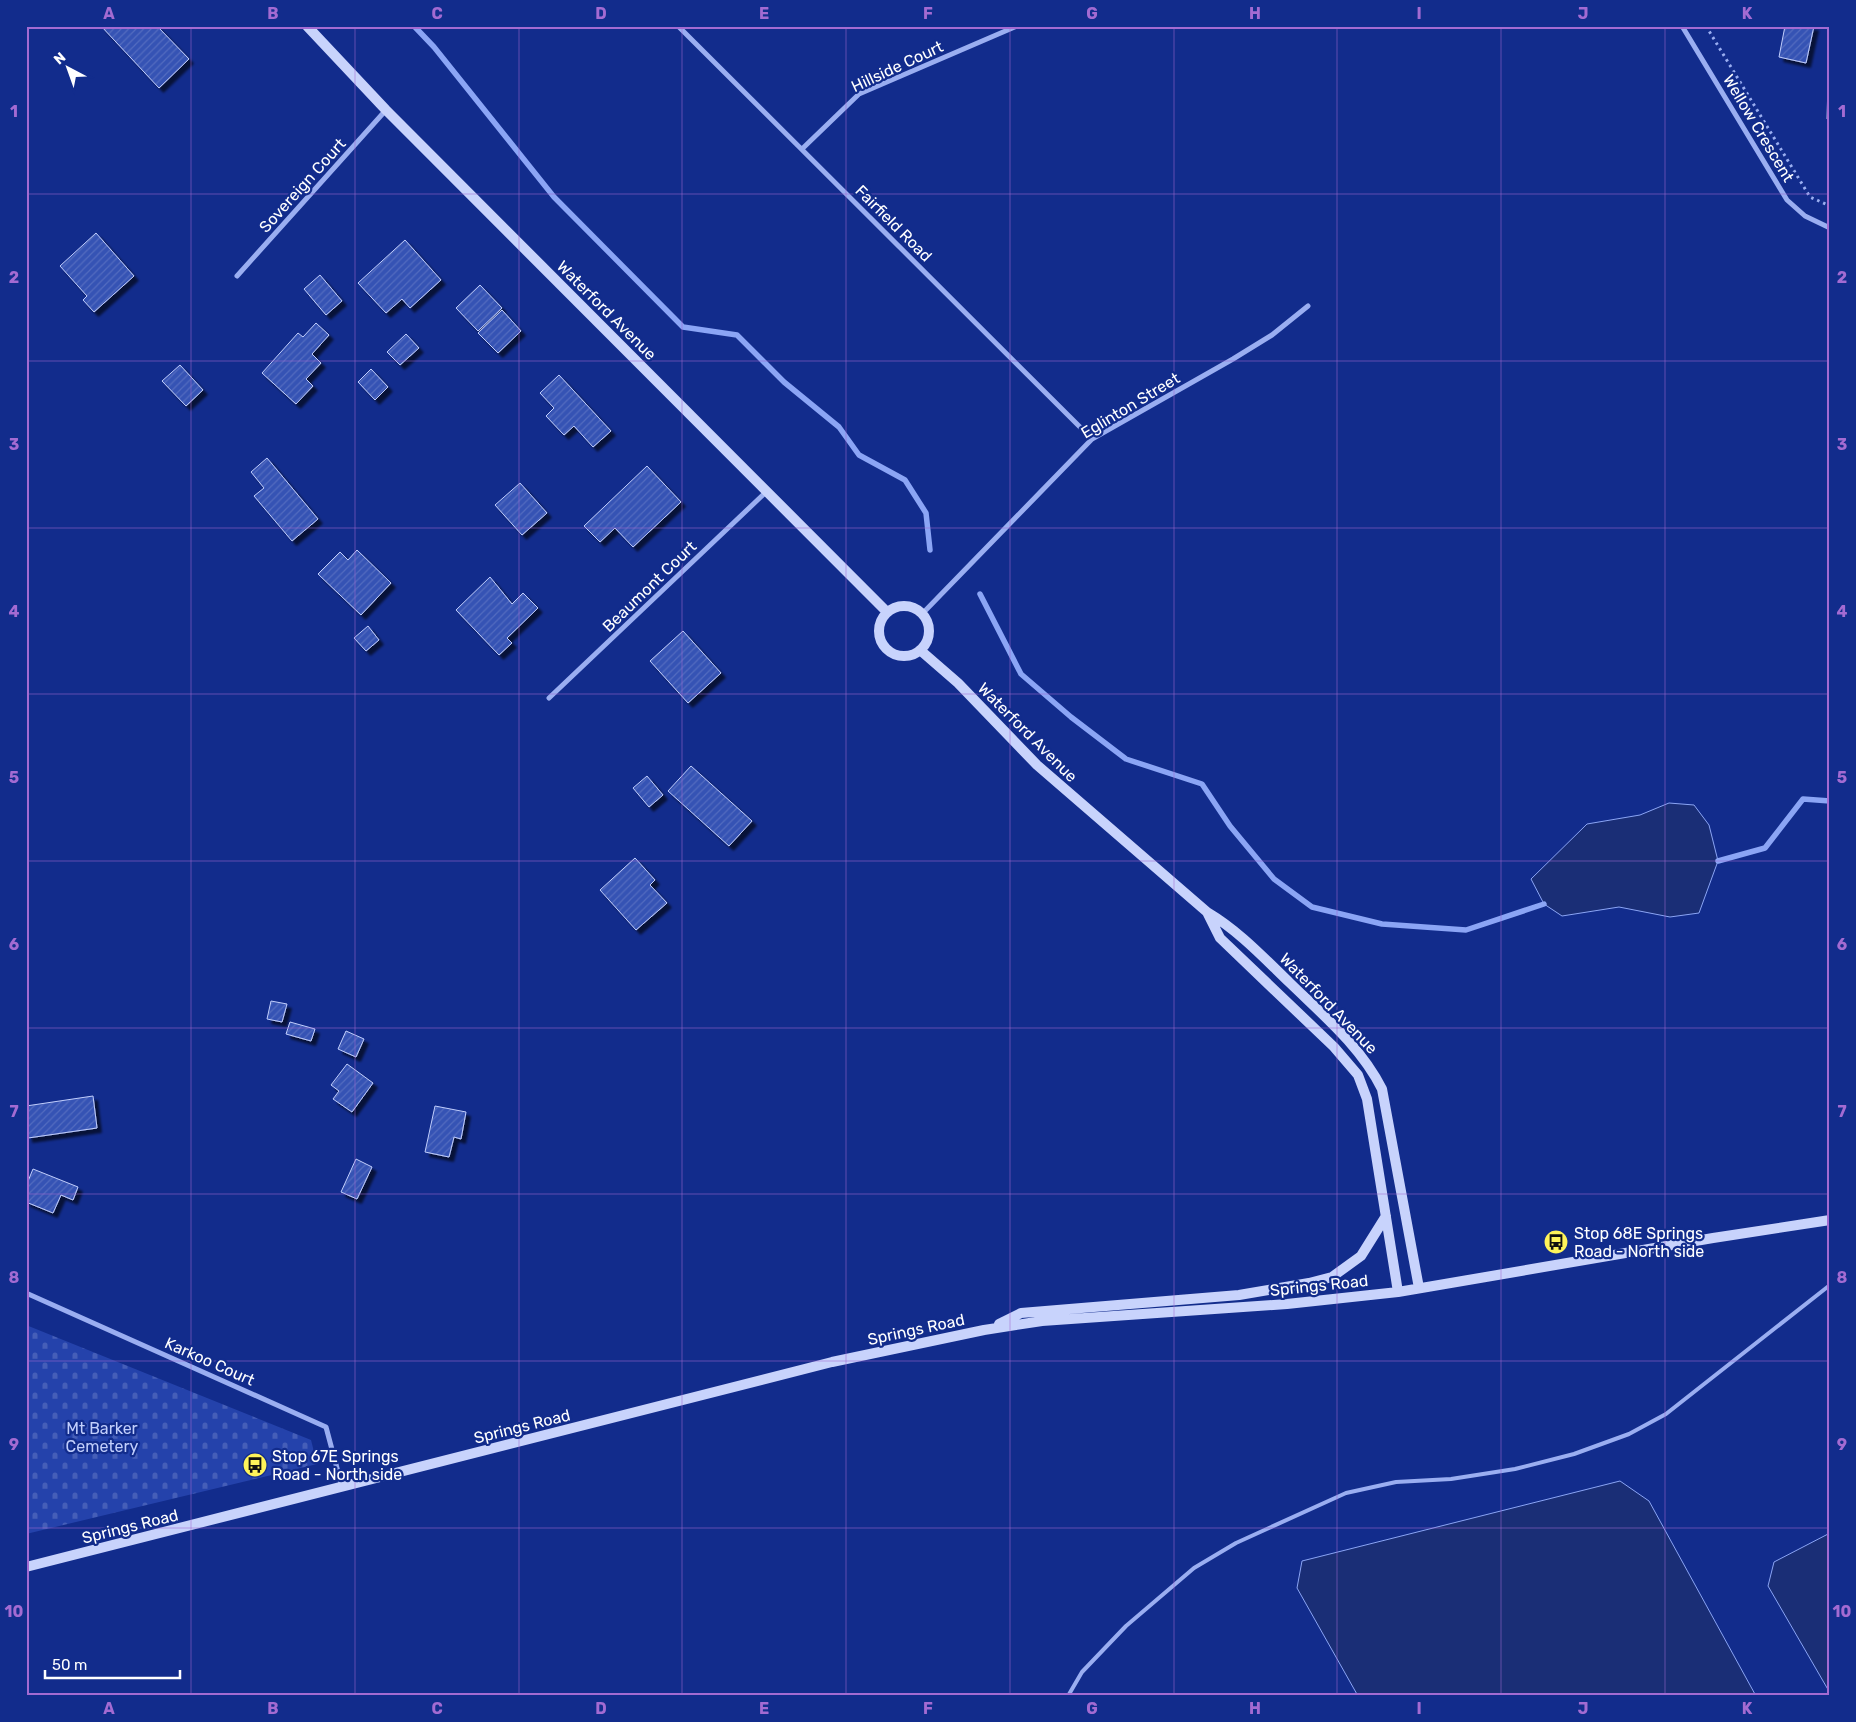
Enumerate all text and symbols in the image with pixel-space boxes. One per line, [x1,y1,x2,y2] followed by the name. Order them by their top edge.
[103,4,115,23] text: A
[267,4,279,23] text: B
[431,4,443,23] text: C
[595,4,607,23] text: D
[759,4,769,23] text: E
[923,4,933,23] text: F
[1086,4,1098,23] text: G
[1249,4,1261,23] text: H
[1416,4,1422,23] text: I
[1578,4,1588,23] text: J
[1742,4,1753,23] text: K
[848,37,946,96] street label: Hillside Court
[42,42,92,92] north arrow
[50,49,69,68] text: N
[1719,71,1798,185] street label: Wellow Crescent
[10,102,18,121] text: 1
[1838,102,1846,121] text: 1
[255,134,350,236] street label: Sovereign Court
[851,181,936,266] street label: Fairfield Road
[553,257,660,364] street label: Waterford Avenue
[9,268,19,287] text: 2
[1837,268,1847,287] text: 2
[1077,368,1183,442] street label: Eglinton Street
[9,435,19,454] text: 3
[1837,435,1847,454] text: 3
[598,537,700,636] street label: Beaumont Court
[9,602,20,621] text: 4
[1837,602,1848,621] text: 4
[974,679,1081,786] street label: Waterford Avenue
[9,768,19,787] text: 5
[1837,768,1847,787] text: 5
[9,935,19,954] text: 6
[1837,935,1847,954] text: 6
[1276,949,1382,1058] street label: Waterford Avenue
[9,1102,19,1121] text: 7
[1837,1102,1847,1121] text: 7
[1574,1224,1704,1261] place label: Stop 68E Springs Road - North side
[1543,1229,1569,1255] bus stop icon: Stop 68E Springs Road - North side
[9,1268,20,1287] text: 8
[1837,1268,1848,1287] text: 8
[1269,1271,1369,1300] street label: Springs Road
[866,1310,966,1349] street label: Springs Road
[162,1333,258,1390] street label: Karkoo Court
[472,1405,572,1448] street label: Springs Road
[66,1419,139,1456] park label: Mt Barker Cemetery
[9,1435,19,1454] text: 9
[1837,1435,1847,1454] text: 9
[272,1447,402,1484] place label: Stop 67E Springs Road - North side
[242,1452,268,1478] bus stop icon: Stop 67E Springs Road - North side
[80,1505,180,1548] street label: Springs Road
[5,1602,24,1621] text: 10
[1833,1602,1852,1621] text: 10
[45,1647,180,1679] scale bar
[52,1656,87,1674] text: 50 m
[103,1699,115,1718] text: A
[267,1699,279,1718] text: B
[431,1699,443,1718] text: C
[595,1699,607,1718] text: D
[759,1699,769,1718] text: E
[923,1699,933,1718] text: F
[1086,1699,1098,1718] text: G
[1249,1699,1261,1718] text: H
[1416,1699,1422,1718] text: I
[1578,1699,1588,1718] text: J
[1742,1699,1753,1718] text: K

